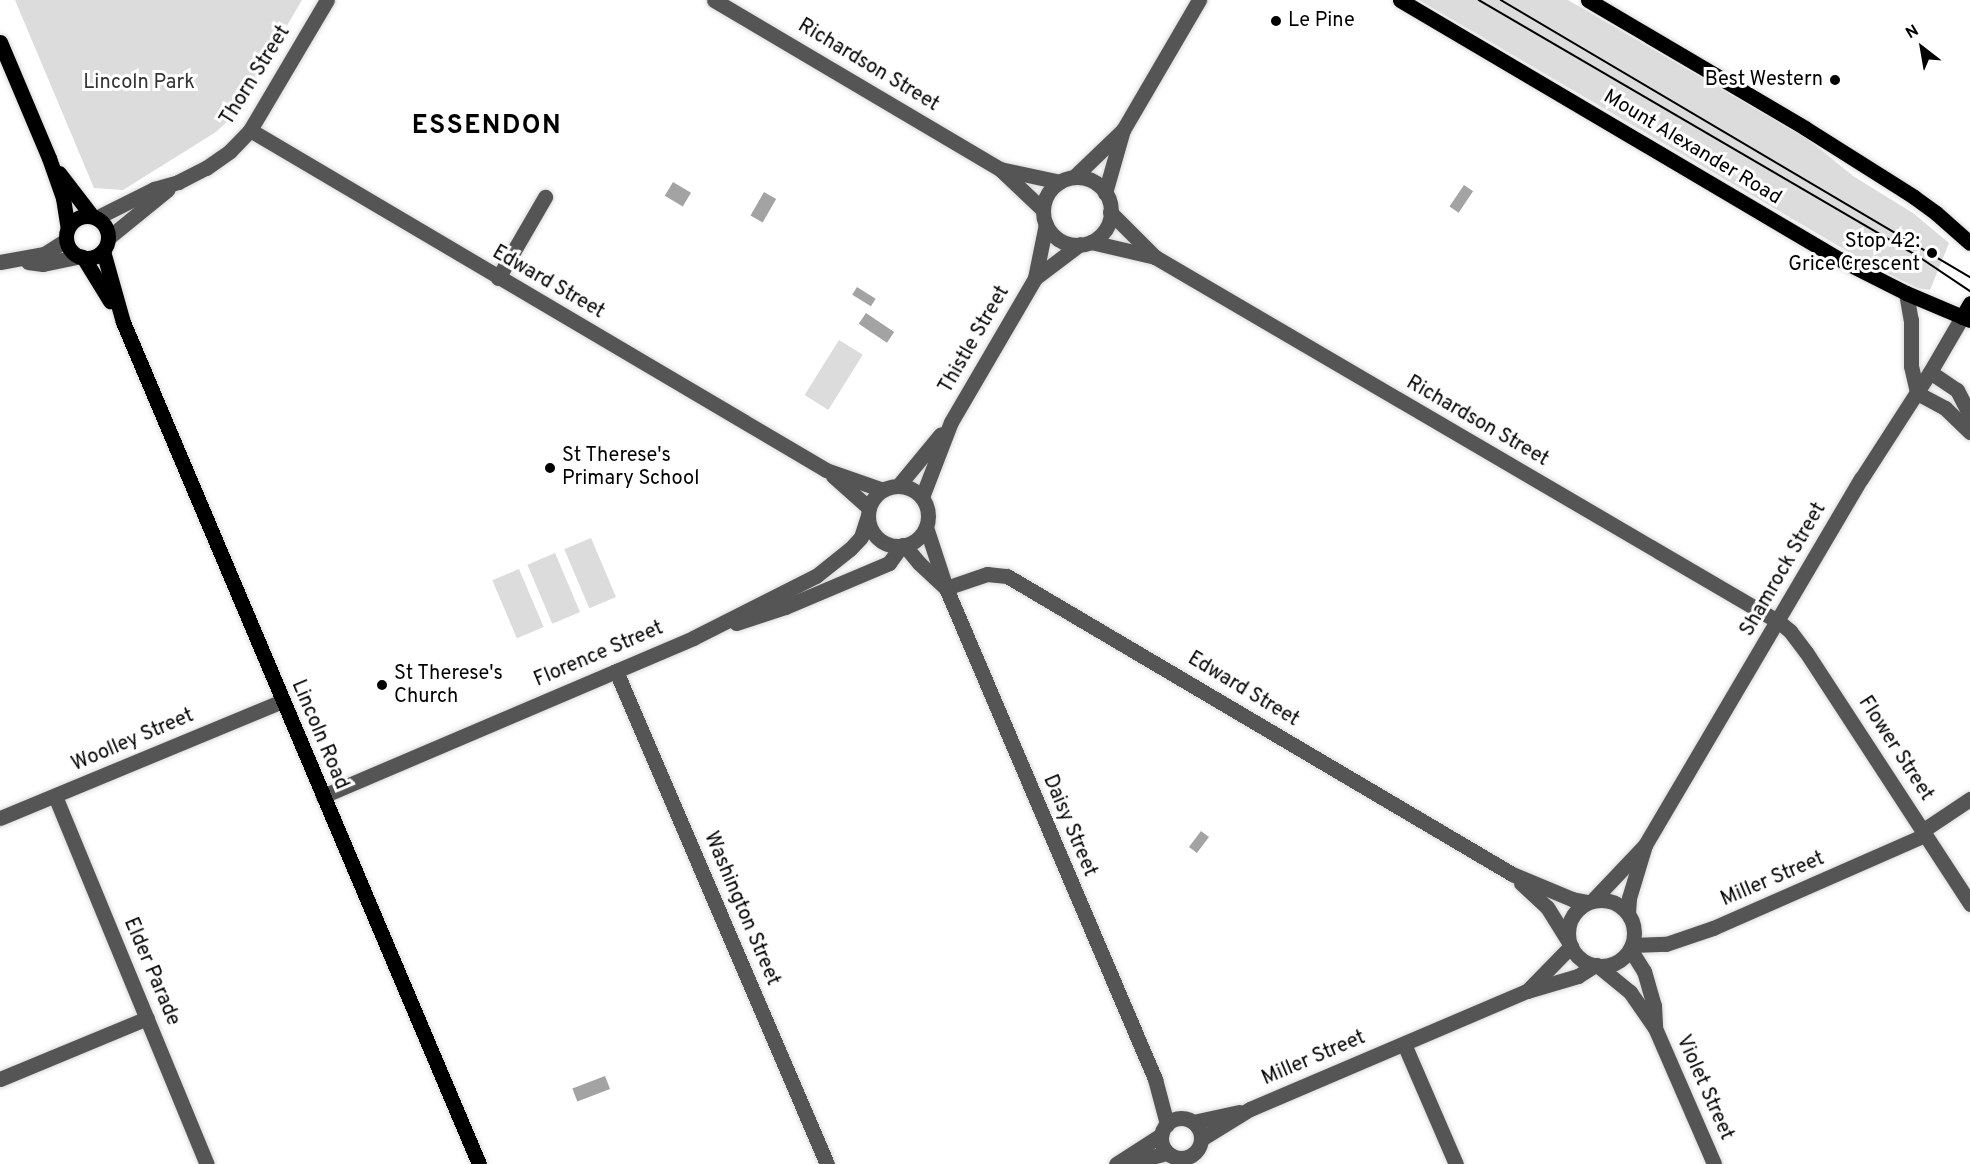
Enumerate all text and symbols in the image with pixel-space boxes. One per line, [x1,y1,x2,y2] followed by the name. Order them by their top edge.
[1288,9,1355,33] place label: Le Pine
[793,14,943,118] street label: Richardson Street
[1269,14,1283,28] marker: Le Pine
[1892,18,1952,78] north arrow
[1903,21,1923,44] text: N
[216,22,296,130] street label: Thorn Street
[1704,68,1823,92] place label: Best Western
[83,71,195,95] park label: Lincoln Park
[1828,73,1842,87] marker: Best Western
[1598,85,1786,211] street label: Mount Alexander Road
[412,111,562,143] district label: ESSENDON
[1788,230,1920,277] place label: Stop 42: Grice Crescent
[488,241,608,325] street label: Edward Street
[1925,246,1939,260] marker: Stop 42: Grice Crescent
[935,282,1015,398] street label: Thistle Street
[1402,372,1552,472] street label: Richardson Street
[562,444,699,491] place label: St Therese's Primary School
[543,461,557,475] marker: St Therese's Primary School
[1736,499,1832,641] street label: Shamrock Street
[531,617,667,693] street label: Florence Street
[1183,647,1303,733] street label: Edward Street
[394,662,504,709] place label: St Therese's Church
[285,677,353,793] street label: Lincoln Road
[375,678,389,692] marker: St Therese's Church
[1852,692,1938,806] street label: Flower Street
[68,705,198,777] street label: Woolley Street
[1037,771,1101,881] street label: Daisy Street
[698,828,784,990] street label: Washington Street
[1718,847,1828,913] street label: Miller Street
[117,914,185,1030] street label: Elder Parade
[1259,1026,1369,1092] street label: Miller Street
[1670,1032,1738,1144] street label: Violet Street

